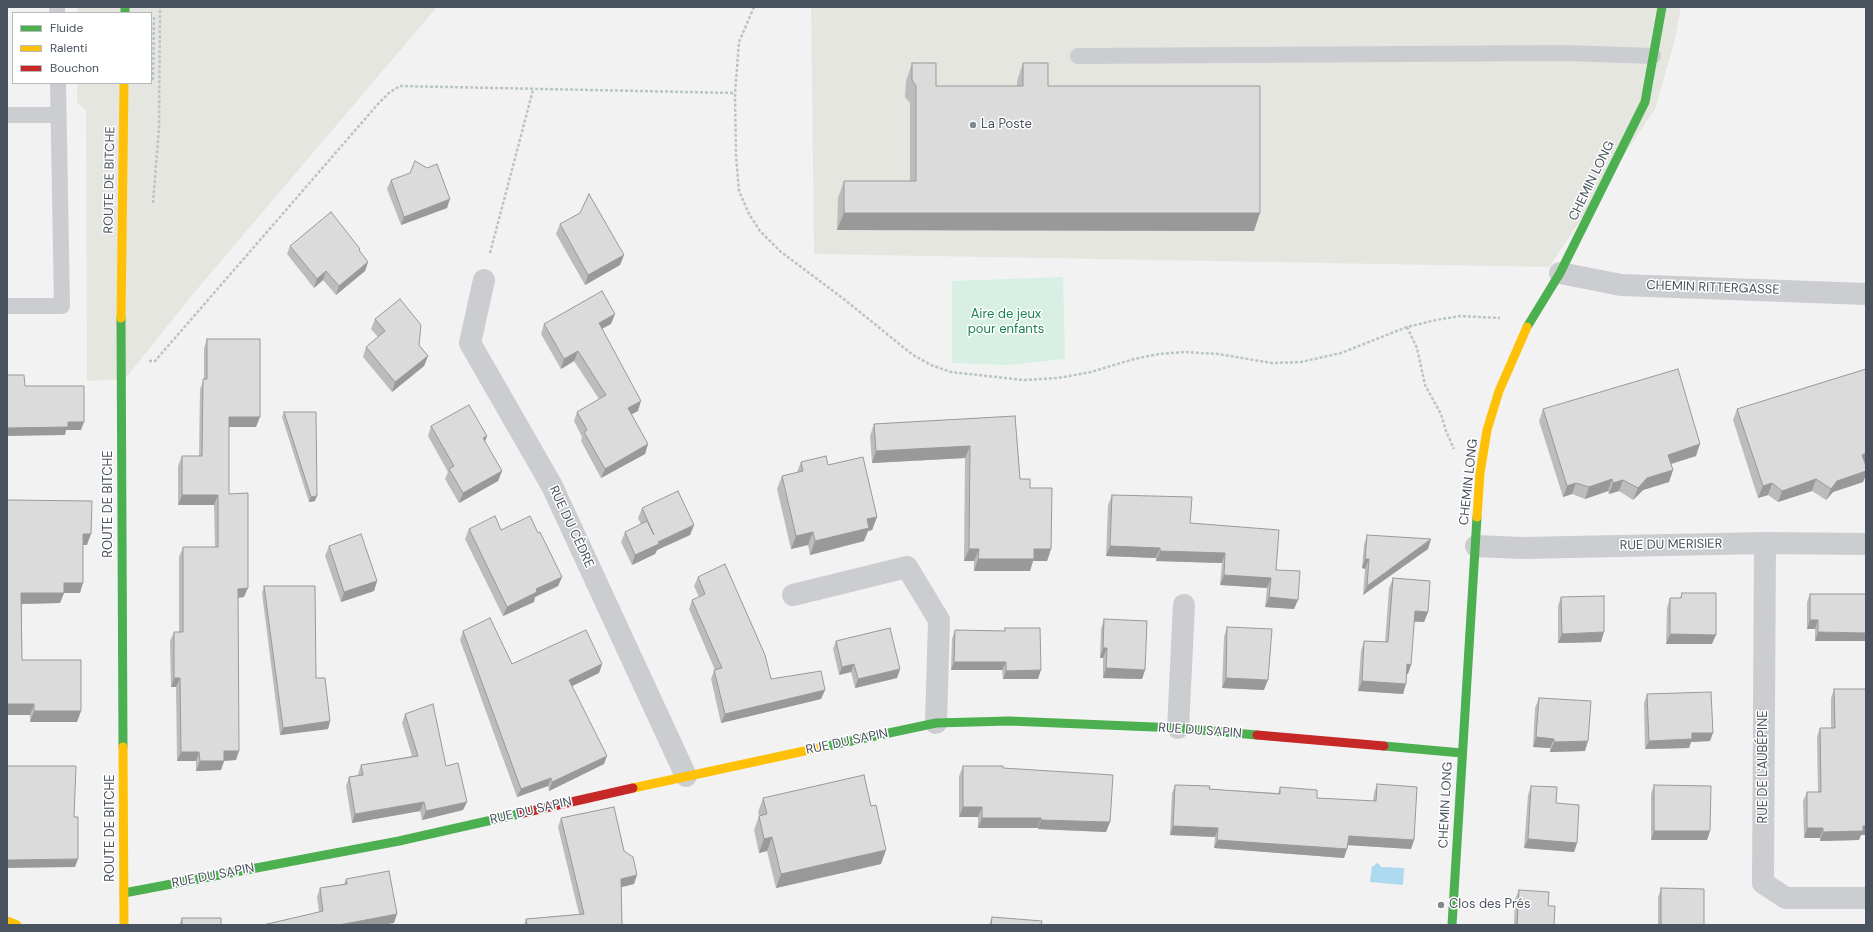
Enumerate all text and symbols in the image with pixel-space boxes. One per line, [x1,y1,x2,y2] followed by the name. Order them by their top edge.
[12,12,152,84] legend
[50,20,83,36] text: Fluide
[50,40,87,56] text: Ralenti
[50,60,99,76] text: Bouchon
[981,117,1032,133] place label: La Poste
[968,120,978,130] marker: La Poste
[101,126,119,234] street label: ROUTE DE BITCHE
[1566,139,1618,223] street label: CHEMIN LONG
[1646,278,1780,298] street label: CHEMIN RITTERGASSE
[968,307,1044,338] park label: Aire de jeux pour enfants
[1457,438,1481,526] street label: CHEMIN LONG
[101,450,117,558] street label: ROUTE DE BITCHE
[545,484,597,570] street label: RUE DU CÈDRE
[1620,536,1722,554] street label: RUE DU MERISIER
[1756,711,1772,823] street label: RUE DE L'AUBÉPINE
[1158,720,1242,742] street label: RUE DU SAPIN
[804,726,890,758] street label: RUE DU SAPIN
[1436,761,1456,849] street label: CHEMIN LONG
[103,774,119,882] street label: ROUTE DE BITCHE
[488,794,574,828] street label: RUE DU SAPIN
[170,860,256,892] street label: RUE DU SAPIN
[1449,897,1530,913] place label: Clos des Prés
[1436,900,1446,910] marker: Clos des Prés

